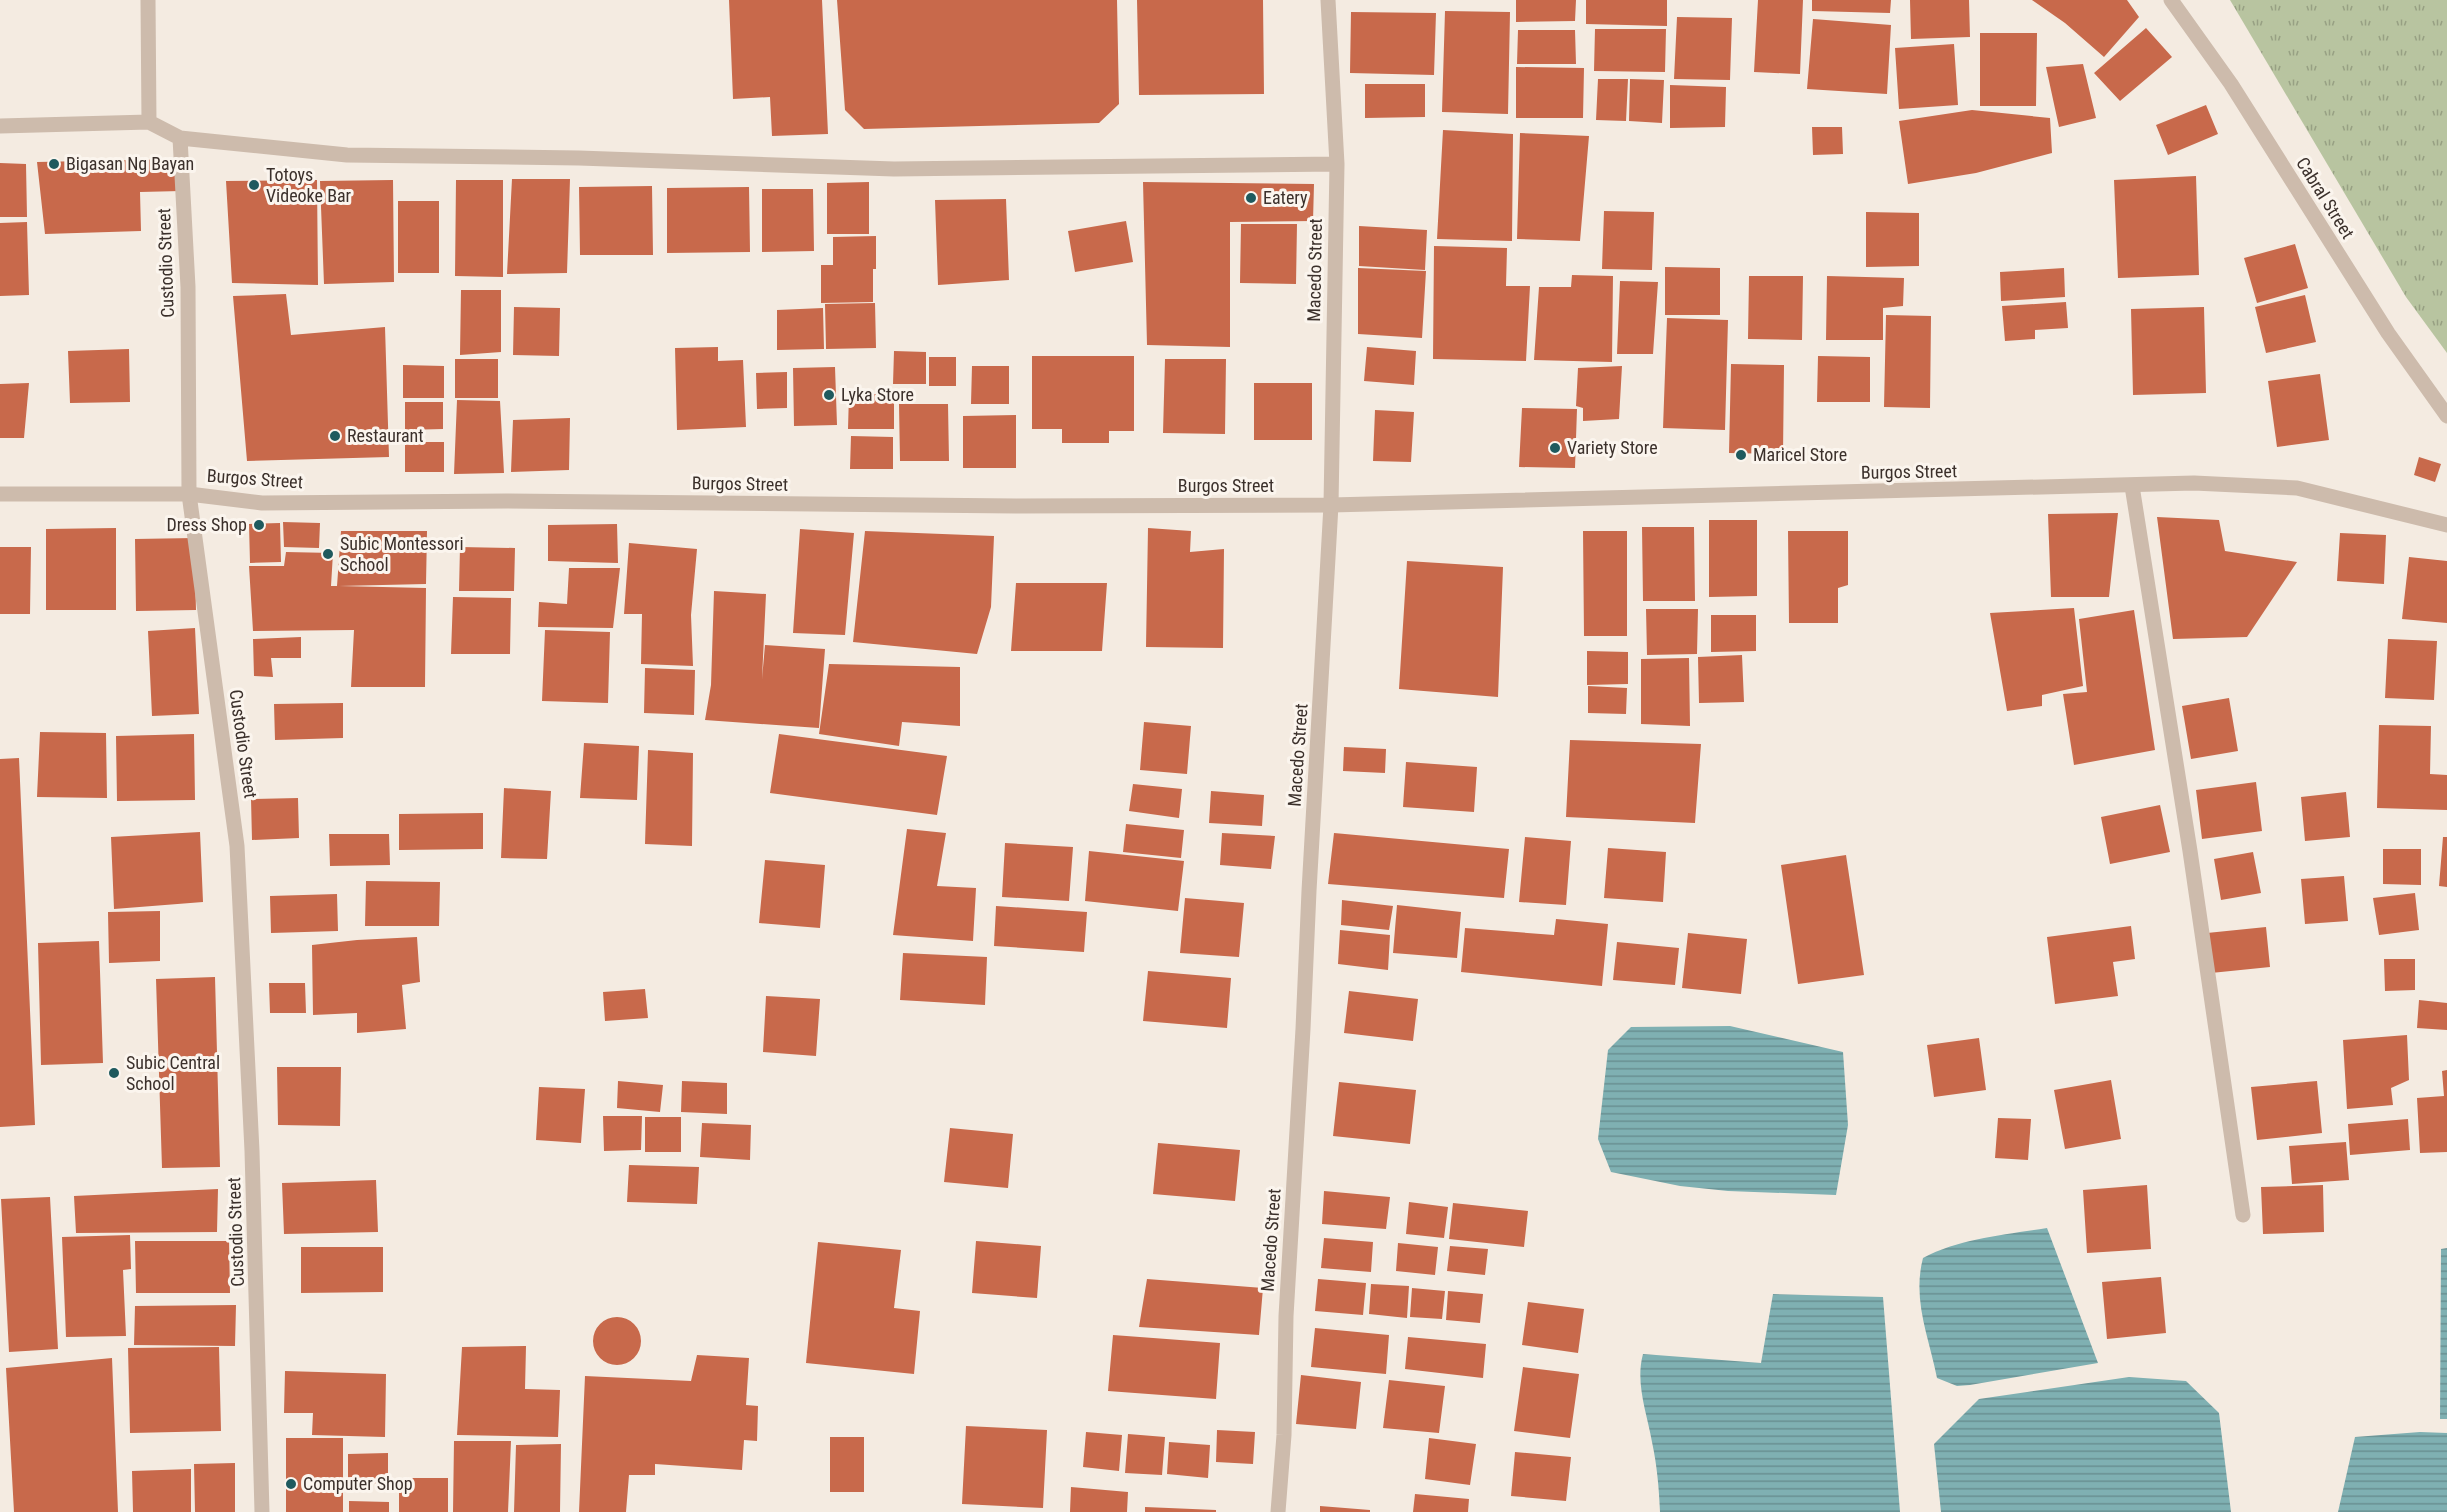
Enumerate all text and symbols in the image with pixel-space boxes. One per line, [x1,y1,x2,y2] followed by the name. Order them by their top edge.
[66,153,194,174] place label: Bigasan Ng Bayan
[2292,153,2359,242] street label: Cabral Street
[47,157,61,171] marker: Bigasan Ng Bayan
[266,164,352,206] place label: Totoys Videoke Bar
[247,178,261,192] marker: Totoys Videoke Bar
[1263,187,1308,208] place label: Eatery
[1244,191,1258,205] marker: Eatery
[153,208,178,318] street label: Custodio Street
[1303,218,1326,322] street label: Macedo Street
[841,384,914,405] place label: Lyka Store
[822,388,836,402] marker: Lyka Store
[347,425,424,446] place label: Restaurant
[328,429,342,443] marker: Restaurant
[1567,437,1658,458] place label: Variety Store
[1548,441,1562,455] marker: Variety Store
[1753,444,1847,465] place label: Maricel Store
[1734,448,1748,462] marker: Maricel Store
[1861,460,1957,483] street label: Burgos Street
[206,465,304,492] street label: Burgos Street
[692,472,788,495] street label: Burgos Street
[1178,475,1274,496] street label: Burgos Street
[166,514,247,535] place label: Dress Shop
[252,518,266,532] marker: Dress Shop
[340,533,464,575] place label: Subic Montessori School
[321,547,335,561] marker: Subic Montessori School
[225,688,262,800] street label: Custodio Street
[1283,703,1312,807] street label: Macedo Street
[126,1052,220,1094] place label: Subic Central School
[107,1066,121,1080] marker: Subic Central School
[223,1177,248,1287] street label: Custodio Street
[1256,1188,1285,1292] street label: Macedo Street
[303,1473,413,1494] place label: Computer Shop
[284,1477,298,1491] marker: Computer Shop

